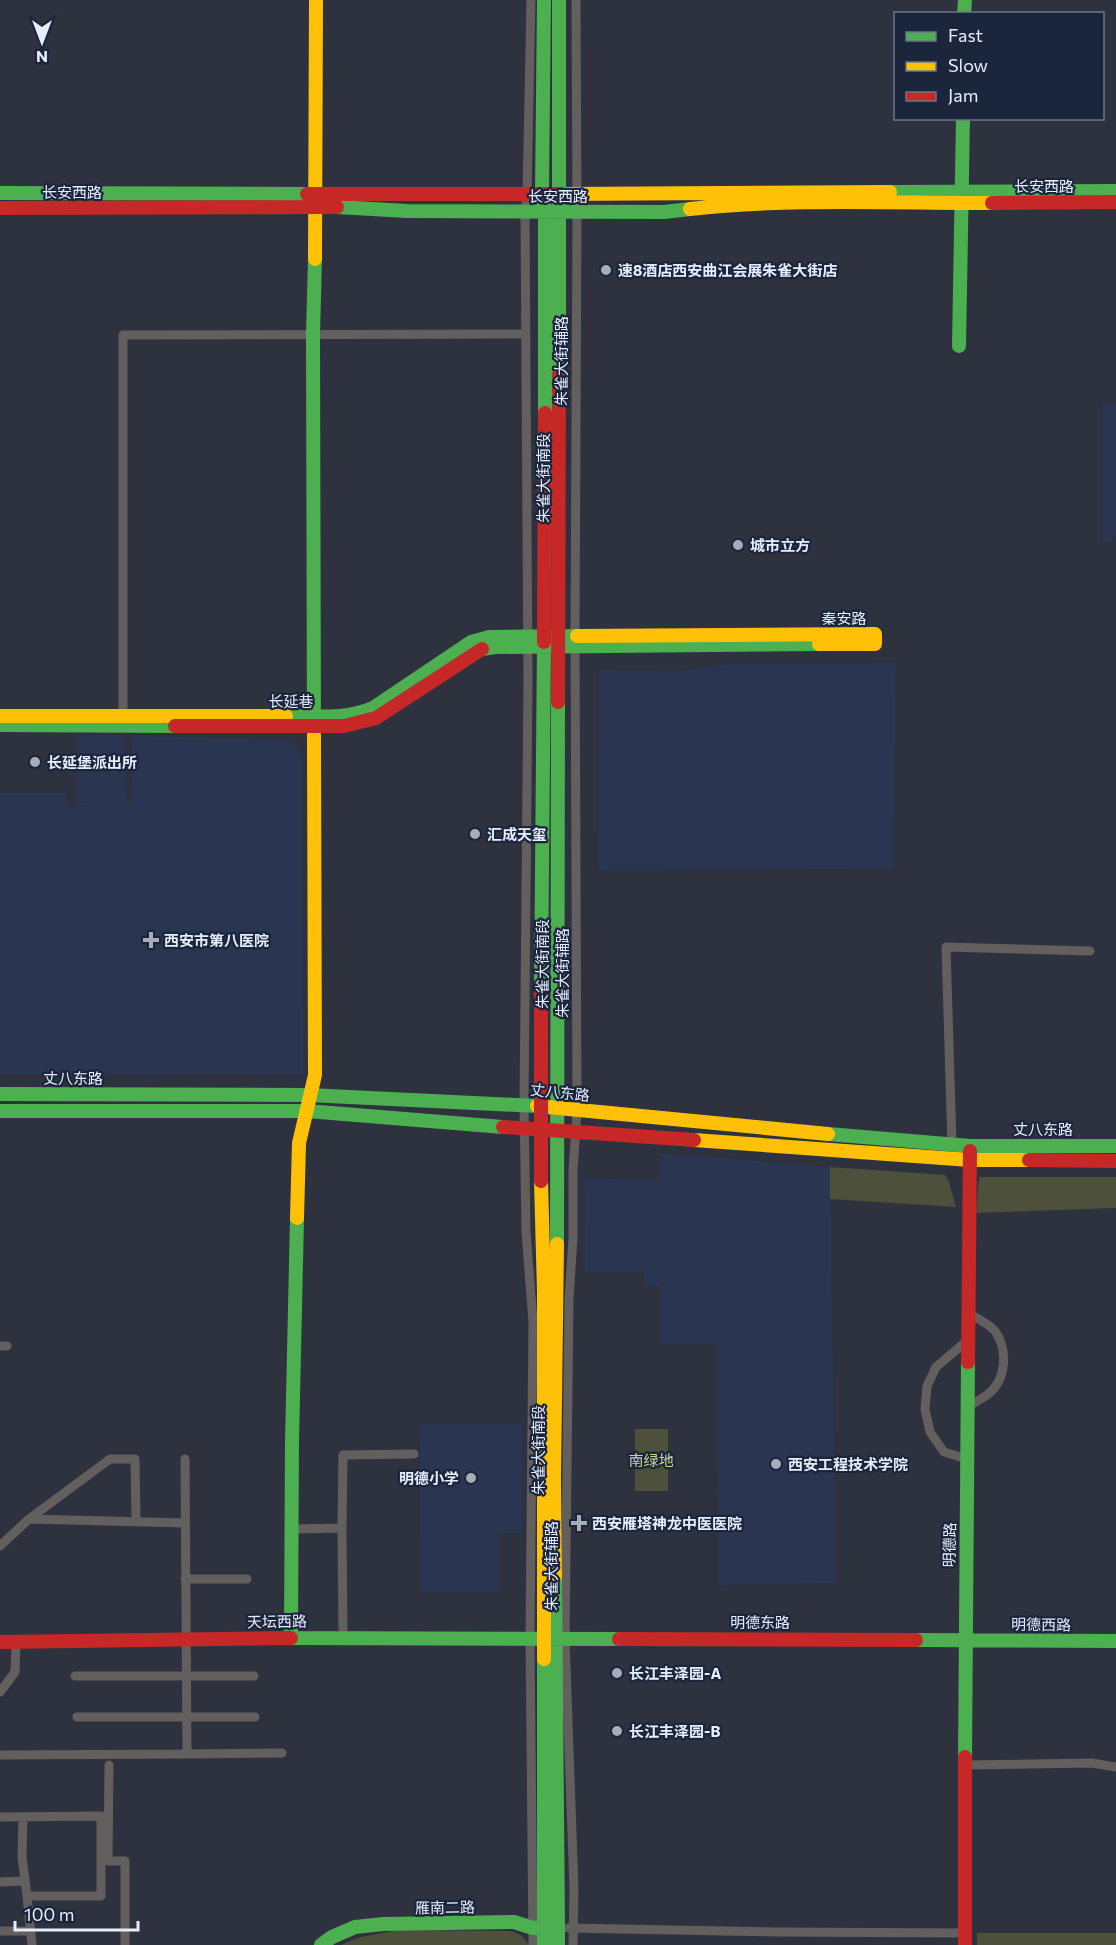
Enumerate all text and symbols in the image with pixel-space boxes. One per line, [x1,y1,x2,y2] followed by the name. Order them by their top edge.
[12,12,72,72] north arrow
[894,12,1104,120] legend
[948,24,983,46] text: Fast
[36,48,48,67] text: N
[948,54,988,76] text: Slow
[948,84,978,106] text: Jam
[1014,177,1074,195] street label: 长安西路
[42,183,102,201] street label: 长安西路
[528,187,588,205] street label: 长安西路
[618,261,837,279] place label: 速8酒店西安曲江会展朱雀大街店
[599,263,613,277] marker: 速8酒店西安曲江会展朱雀大街店
[552,316,570,406] street label: 朱雀大街辅路
[534,433,552,523] street label: 朱雀大街南段
[750,536,810,554] place label: 城市立方
[731,538,745,552] marker: 城市立方
[821,609,867,627] street label: 秦安路
[268,692,314,710] street label: 长延巷
[47,753,137,771] place label: 长延堡派出所
[28,755,42,769] marker: 长延堡派出所
[487,825,547,843] place label: 汇成天玺
[468,827,482,841] marker: 汇成天玺
[533,919,551,1009] street label: 朱雀大街南段
[553,928,571,1018] street label: 朱雀大街辅路
[142,931,160,949] marker: 西安市第八医院
[164,931,269,949] place label: 西安市第八医院
[43,1069,103,1087] street label: 丈八东路
[529,1080,591,1104] street label: 丈八东路
[1013,1120,1073,1138] street label: 丈八东路
[529,1405,547,1495] street label: 朱雀大街南段
[628,1451,674,1469] park label: 南绿地
[788,1455,908,1473] place label: 西安工程技术学院
[769,1457,783,1471] marker: 西安工程技术学院
[399,1469,459,1487] place label: 明德小学
[464,1471,478,1485] marker: 明德小学
[570,1514,588,1532] marker: 西安雁塔神龙中医医院
[592,1514,742,1532] place label: 西安雁塔神龙中医医院
[542,1521,560,1611] street label: 朱雀大街辅路
[940,1522,958,1568] street label: 明德路
[247,1611,307,1631] street label: 天坛西路
[730,1613,790,1631] street label: 明德东路
[1011,1614,1071,1634] street label: 明德西路
[629,1664,721,1682] place label: 长江丰泽园-A
[610,1666,624,1680] marker: 长江丰泽园-A
[629,1722,720,1740] place label: 长江丰泽园-B
[610,1724,624,1738] marker: 长江丰泽园-B
[15,1894,138,1932] scale bar
[415,1897,475,1917] street label: 雁南二路
[24,1903,74,1925] text: 100 m

